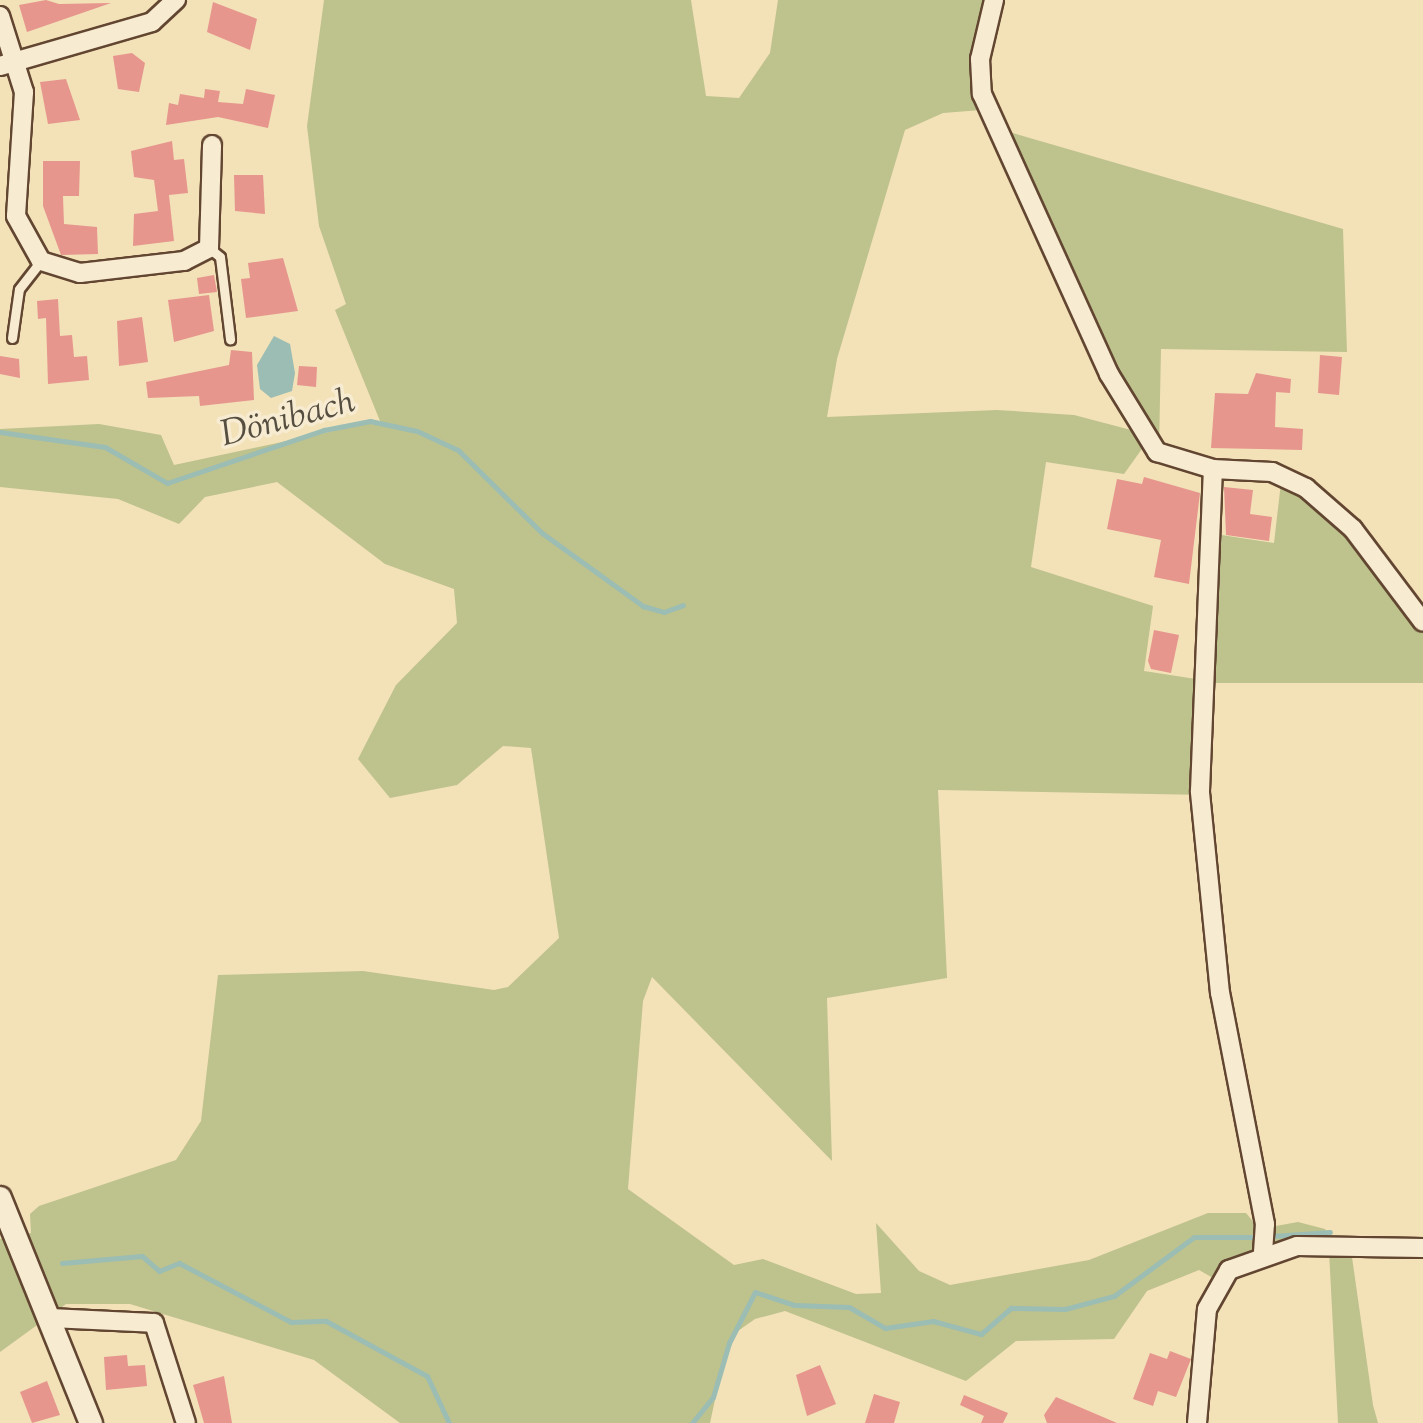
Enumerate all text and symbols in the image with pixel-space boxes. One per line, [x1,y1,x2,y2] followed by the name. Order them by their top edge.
[216,381,360,459] water label: Dönibach

